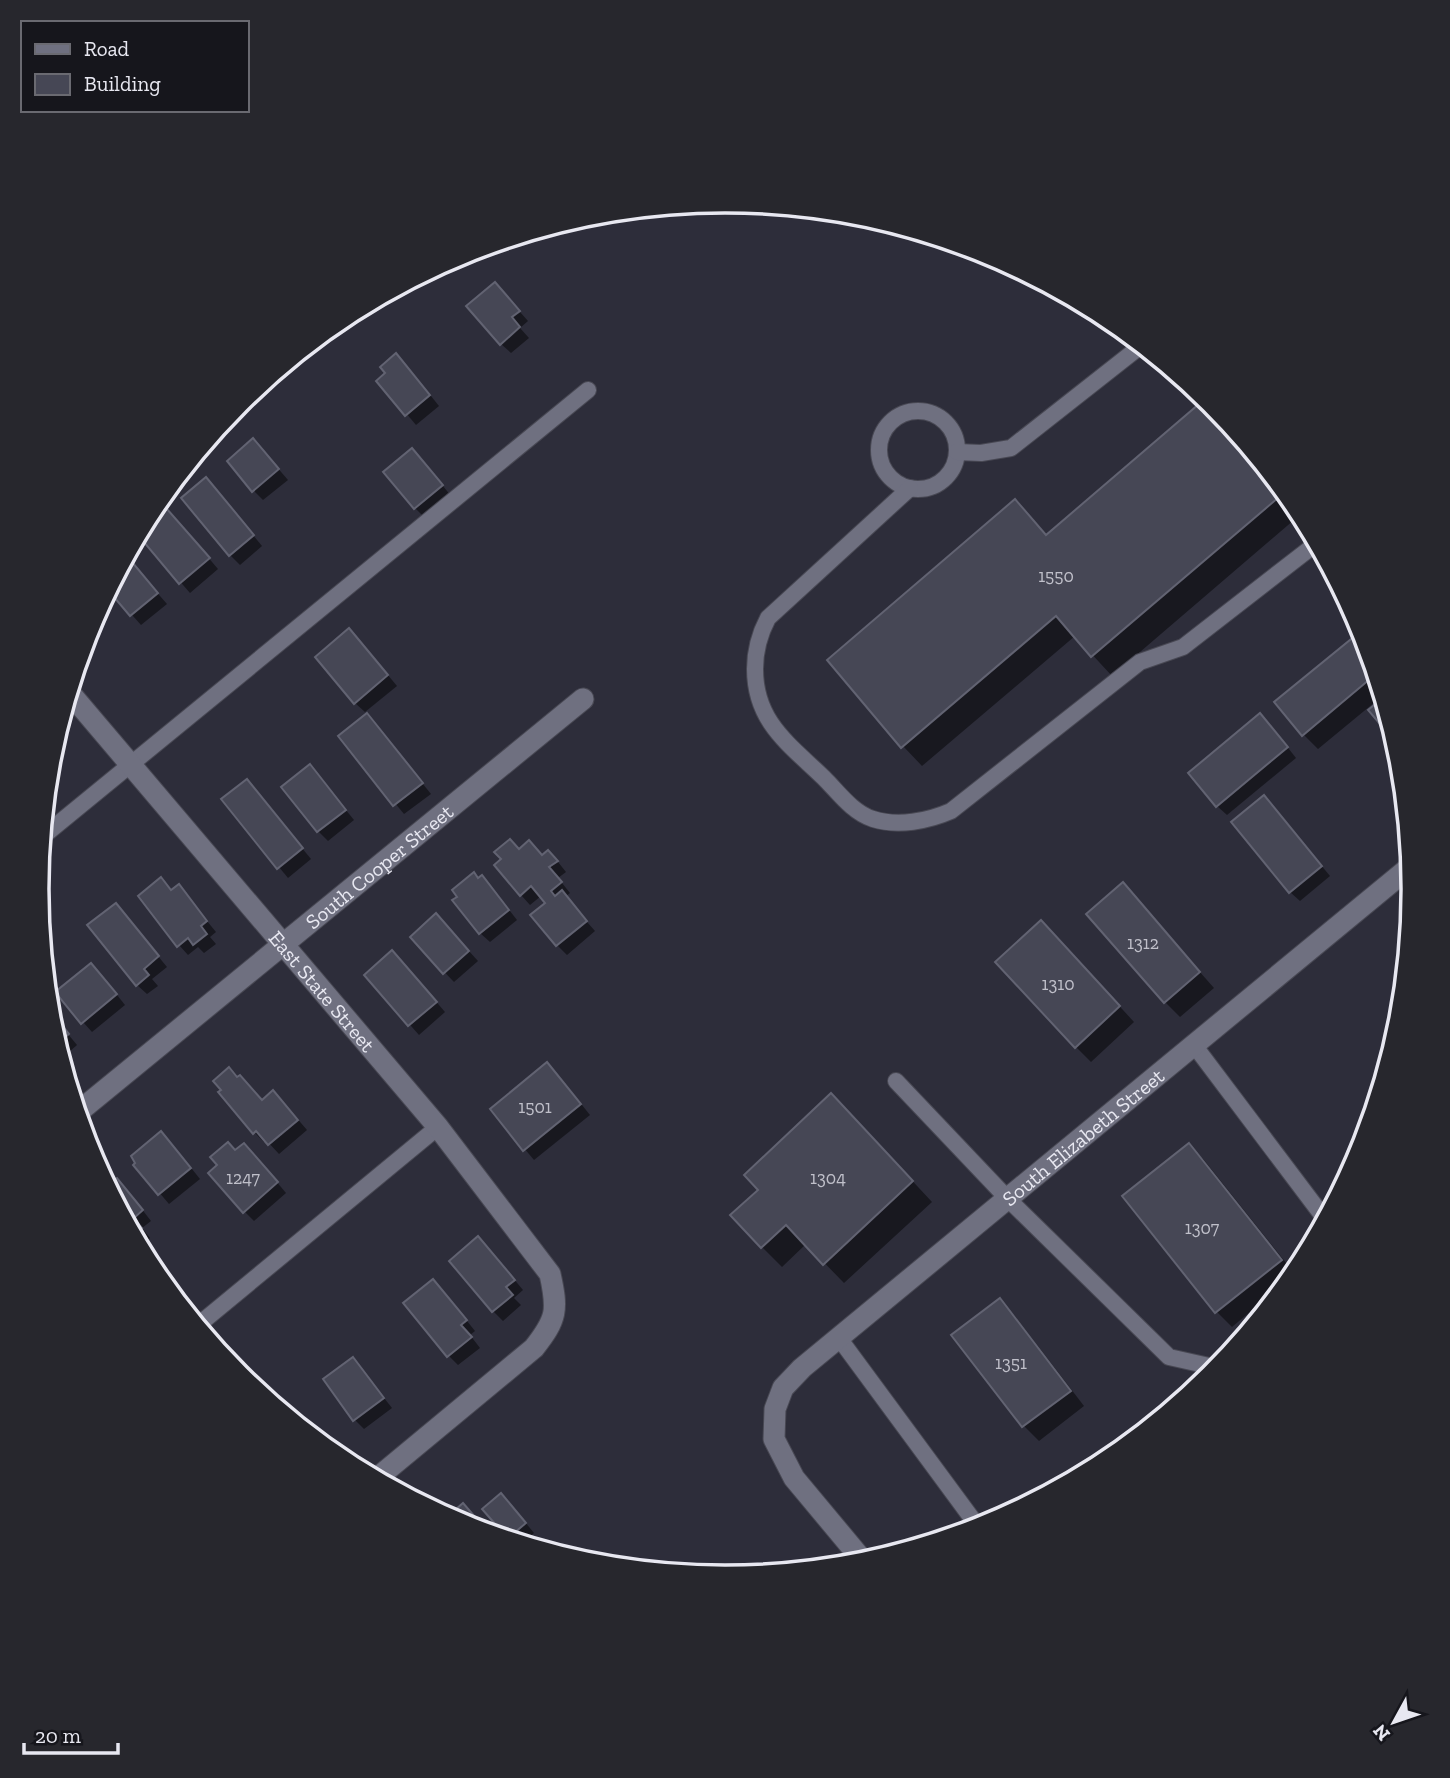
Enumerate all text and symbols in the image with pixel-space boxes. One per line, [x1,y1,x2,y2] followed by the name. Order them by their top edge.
[21,21,248,112] legend
[84,36,130,61] text: Road
[84,71,161,96] text: Building
[1038,565,1074,587] house number: 1550
[300,798,458,934] street label: South Cooper Street
[264,925,381,1057] street label: East State Street
[1127,932,1159,954] house number: 1312
[1041,973,1075,995] house number: 1310
[997,1063,1169,1211] street label: South Elizabeth Street
[518,1096,552,1118] house number: 1501
[226,1167,261,1189] house number: 1247
[810,1167,846,1189] house number: 1304
[1185,1217,1220,1239] house number: 1307
[995,1352,1027,1374] house number: 1351
[1359,1687,1429,1757] north arrow
[24,1712,119,1756] scale bar
[1368,1720,1395,1746] text: N
[35,1723,81,1748] text: 20 m

